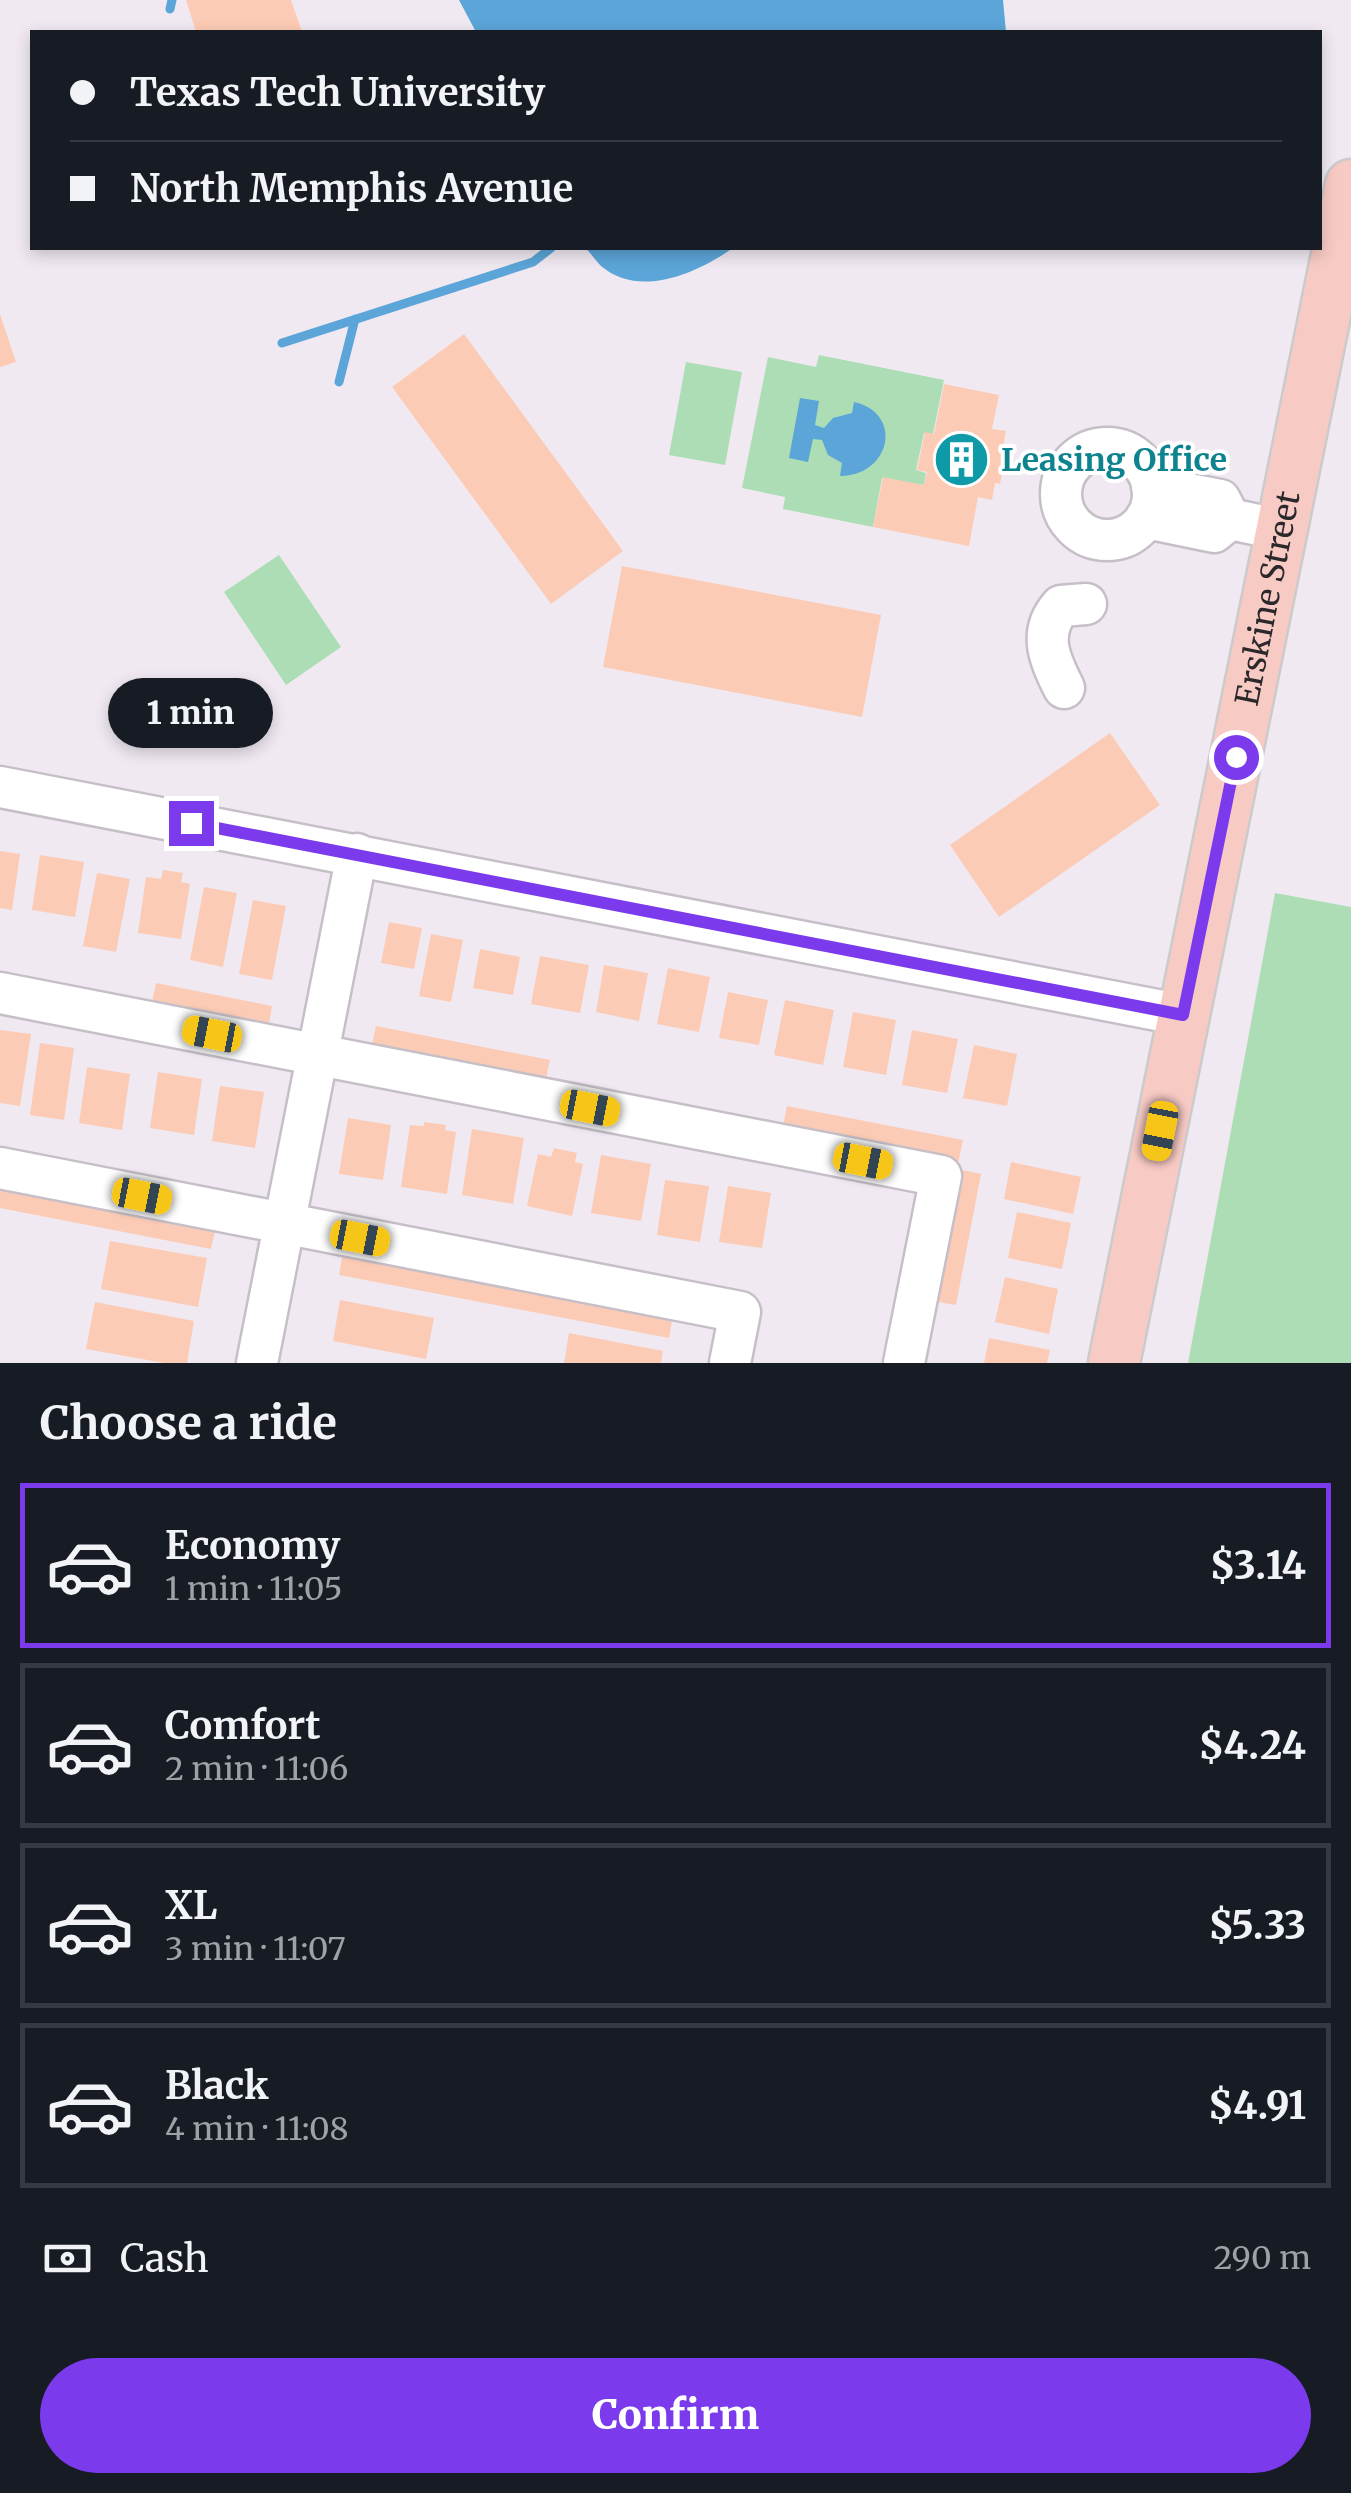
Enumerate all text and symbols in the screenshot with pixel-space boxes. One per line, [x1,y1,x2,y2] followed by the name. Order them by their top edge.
[130,69,545,116] text: Texas Tech University
[130,165,573,212] text: North Memphis Avenue
[932,430,992,490] building icon: Leasing Office
[1001,440,1227,480] place label: Leasing Office
[1227,487,1309,709] street label: Erskine Street
[109,678,274,748] callout: 1 min
[147,693,234,733] text: 1 min
[1214,735,1259,780] route start
[169,801,214,846] route end
[180,1014,244,1054] car
[558,1088,622,1128] car
[1140,1099,1180,1163] car
[831,1141,895,1181] car
[110,1176,174,1216] car
[328,1218,392,1258] car
[40,1395,337,1451] text: Choose a ride
[45,1521,135,1611] icon: car
[165,1522,340,1569] text: Economy
[1210,1542,1306,1589] text: $3.14
[165,1569,343,1609] text: 1 min · 11:05
[45,1701,135,1791] icon: car
[165,1702,321,1749] text: Comfort
[1199,1722,1306,1769] text: $4.24
[165,1749,348,1789] text: 2 min · 11:06
[45,1881,135,1971] icon: car
[165,1882,217,1929] text: XL
[1208,1902,1306,1949] text: $5.33
[165,1929,346,1969] text: 3 min · 11:07
[45,2061,135,2151] icon: car
[165,2062,269,2109] text: Black
[1208,2082,1306,2129] text: $4.91
[165,2109,349,2149] text: 4 min · 11:08
[40,2231,95,2286] icon: cash
[120,2235,209,2282] text: Cash
[1213,2238,1311,2278] text: 290 m
[40,2358,1311,2473] button: Confirm

